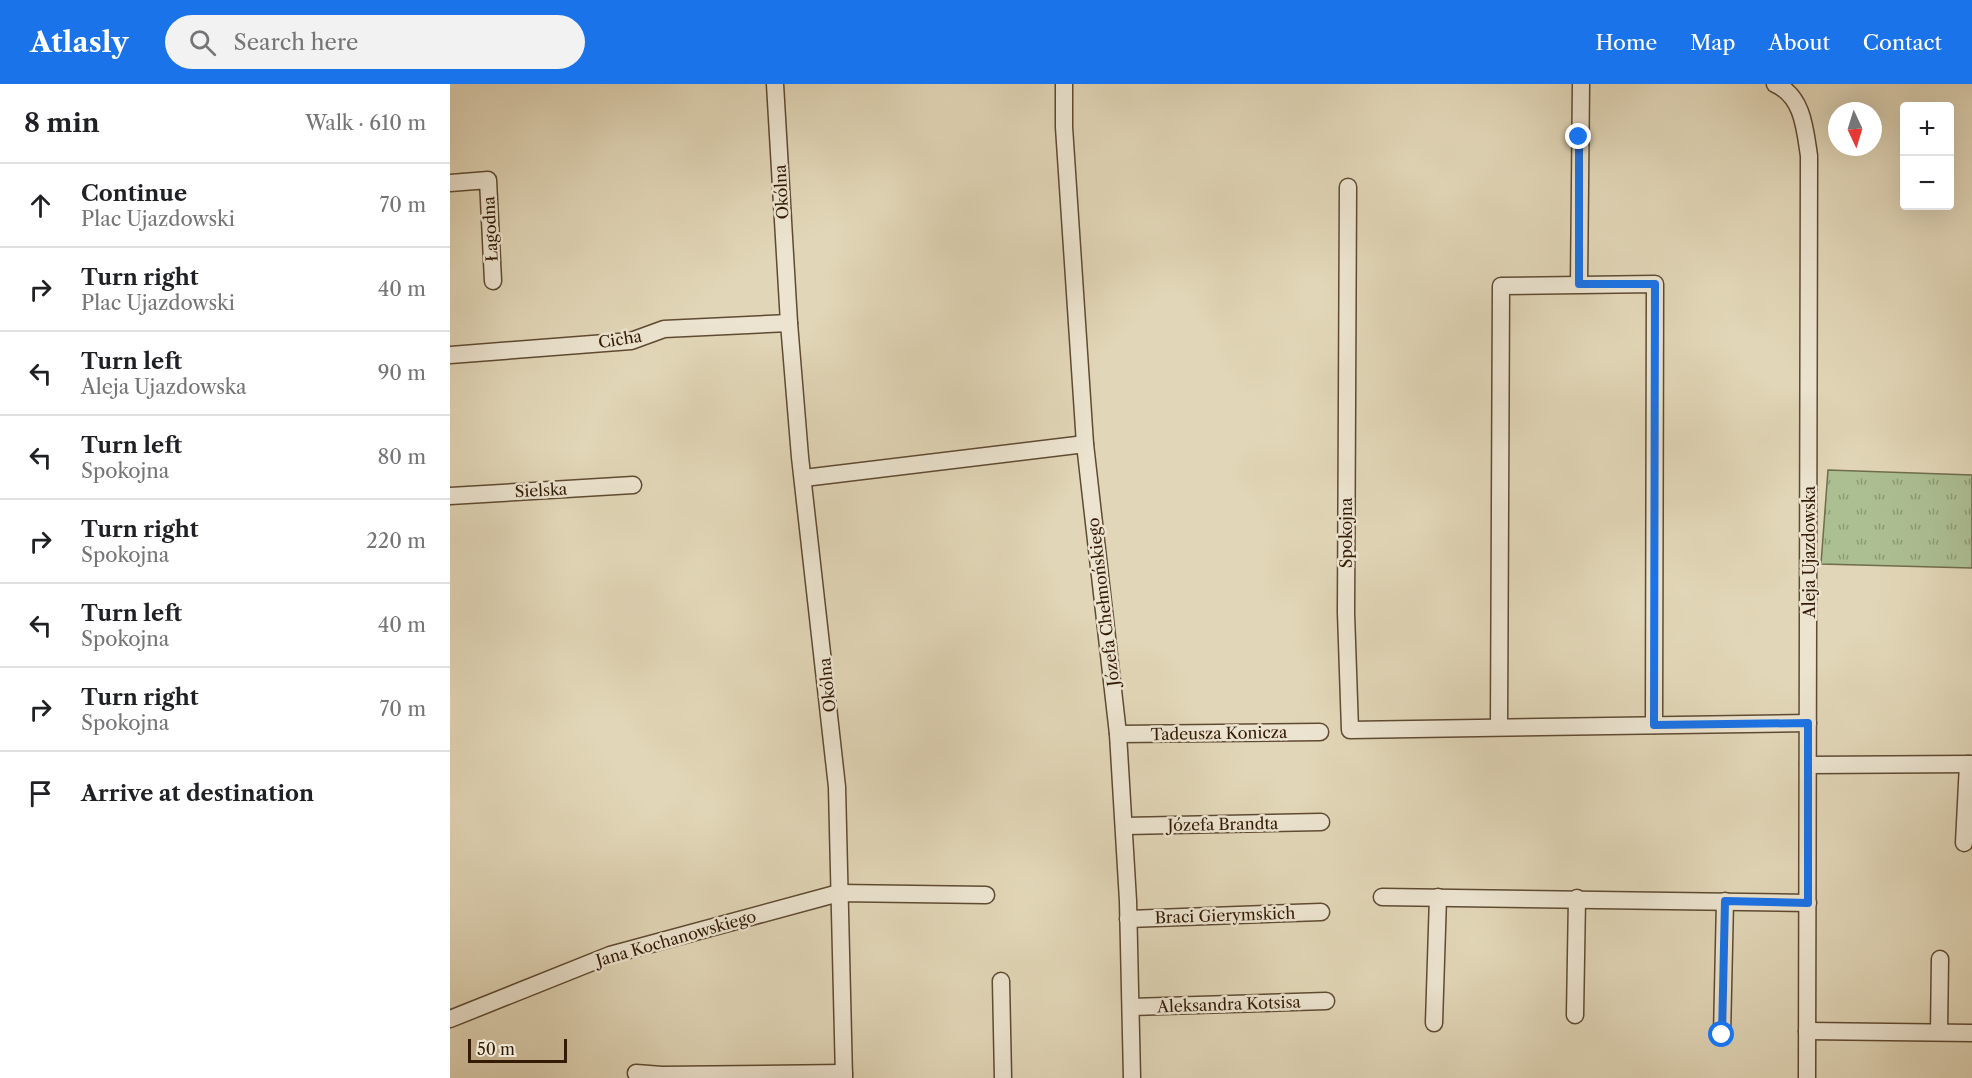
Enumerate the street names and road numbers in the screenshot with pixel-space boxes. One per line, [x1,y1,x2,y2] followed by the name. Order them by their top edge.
[770,164,792,220] street label: Okólna
[478,195,502,262] street label: Łagodna
[597,326,644,352] street label: Cicha
[514,479,568,501] street label: Sielska
[1799,485,1819,619] street label: Aleja Ujazdowska
[1336,497,1356,568] street label: Spokojna
[1083,516,1124,690] street label: Józefa Chełmońskiego
[814,656,840,713] street label: Okólna
[1150,722,1288,744] street label: Tadeusza Konicza
[1164,813,1279,835] street label: Józefa Brandta
[1154,903,1296,927] street label: Braci Gierymskich
[591,906,758,971] street label: Jana Kochanowskiego
[1156,991,1302,1017] street label: Aleksandra Kotsisa

